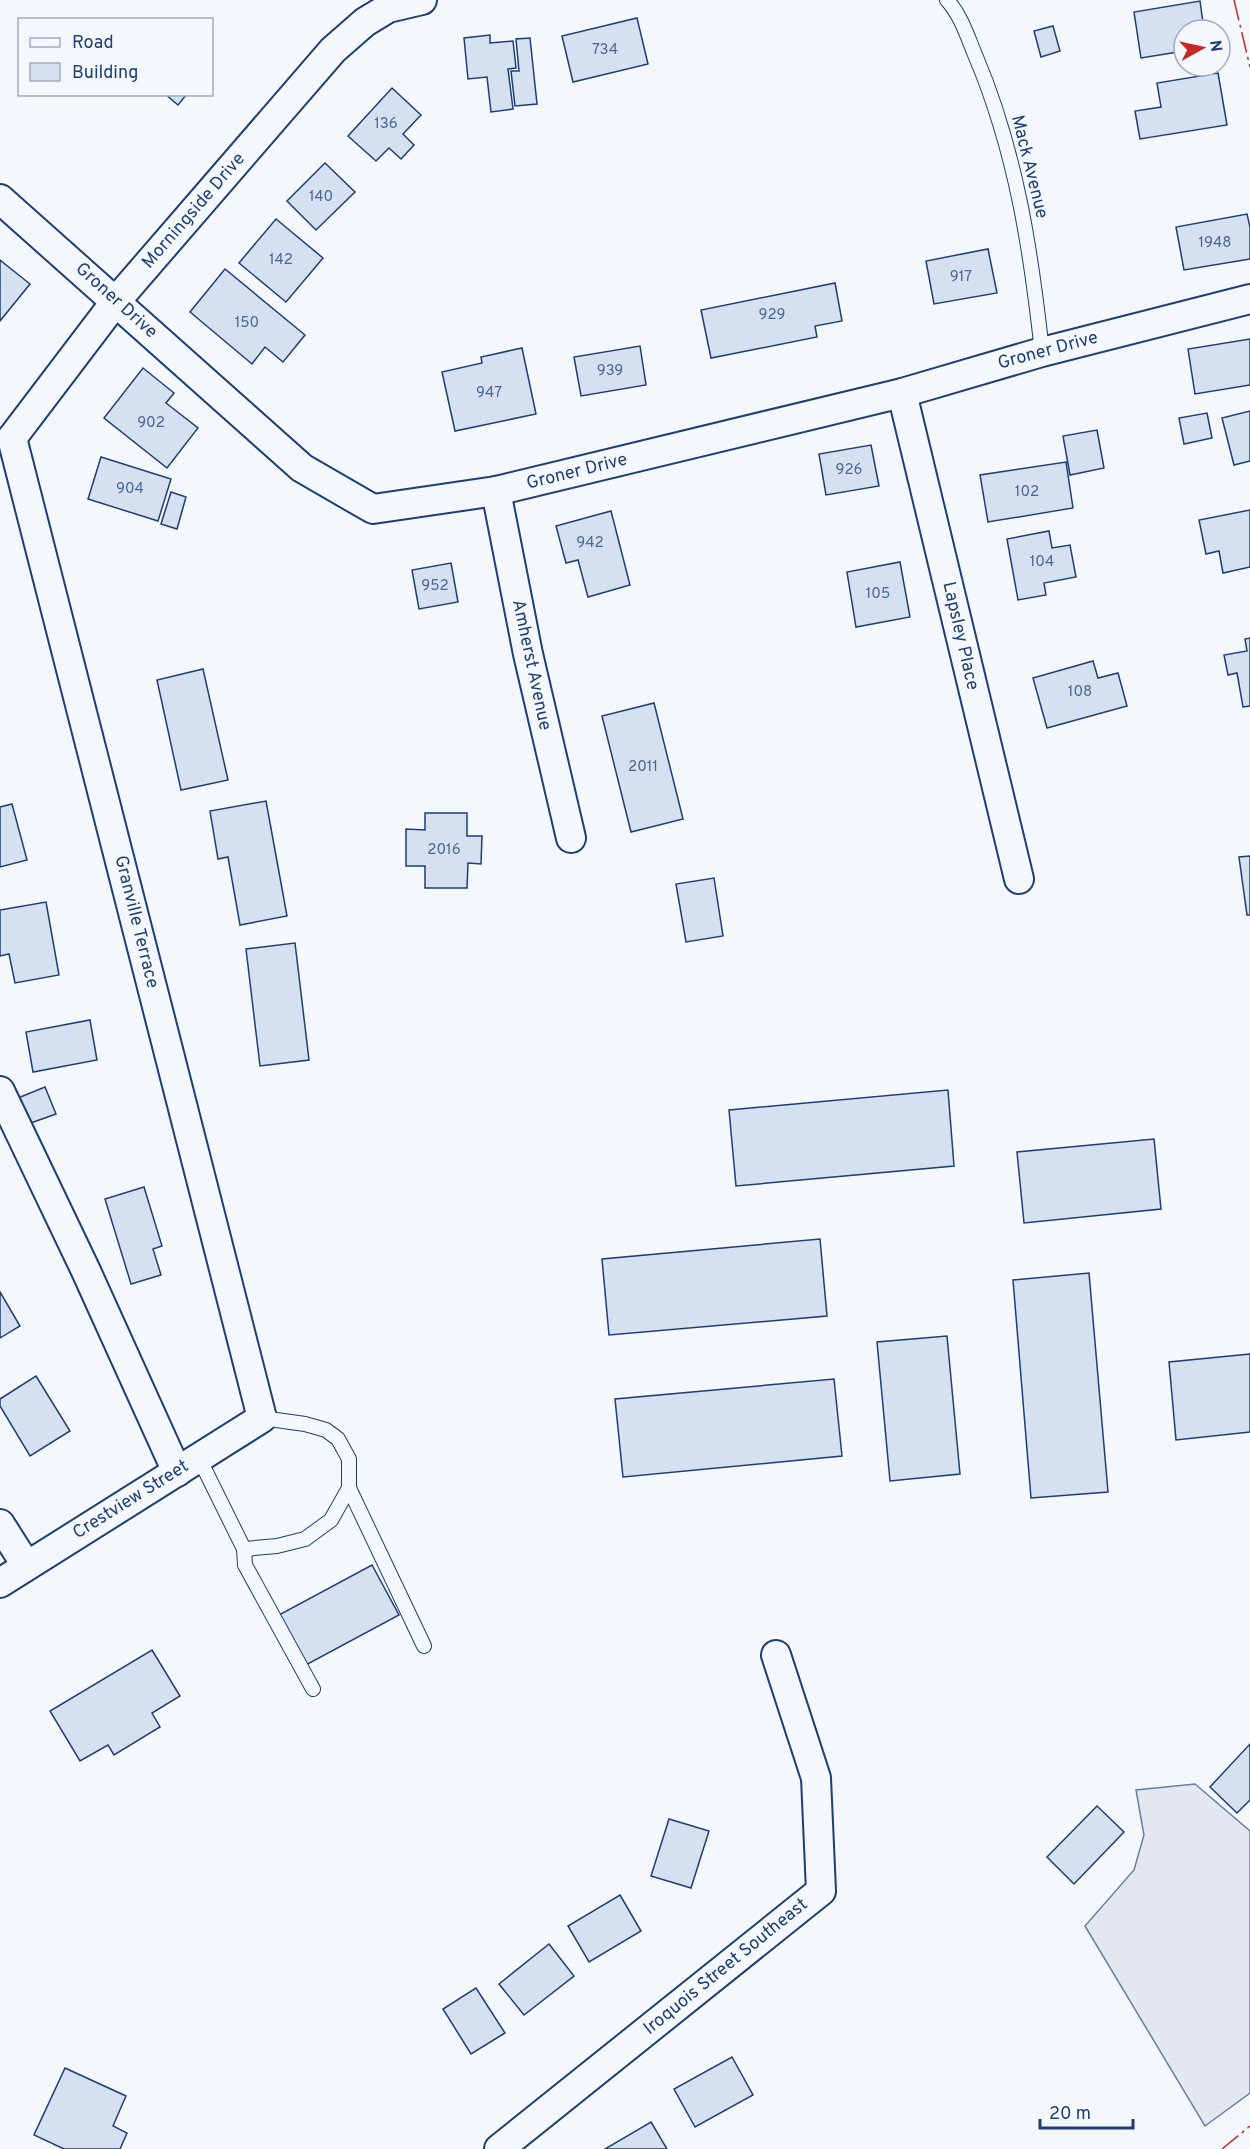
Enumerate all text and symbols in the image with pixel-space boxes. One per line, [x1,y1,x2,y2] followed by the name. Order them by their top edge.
[18,18,213,96] legend
[1172,18,1232,78] north arrow
[72,32,114,55] text: Road
[1204,39,1226,53] text: N
[592,41,618,60] house number: 734
[72,62,138,85] text: Building
[1005,113,1053,221] street label: Mack Avenue
[374,115,398,134] house number: 136
[137,148,251,274] street label: Morningside Drive
[309,188,333,207] house number: 140
[1198,234,1232,253] house number: 1948
[269,251,293,270] house number: 142
[70,258,162,344] street label: Groner Drive
[950,268,972,287] house number: 917
[758,306,786,325] house number: 929
[235,314,259,333] house number: 150
[995,327,1101,375] street label: Groner Drive
[597,362,623,381] house number: 939
[476,384,502,403] house number: 947
[137,414,165,433] house number: 902
[524,448,630,496] street label: Groner Drive
[835,461,863,480] house number: 926
[116,480,144,499] house number: 904
[1015,483,1039,502] house number: 102
[576,534,604,553] house number: 942
[1030,553,1054,572] house number: 104
[421,577,449,596] house number: 952
[936,580,984,692] street label: Lapsley Place
[866,585,890,604] house number: 105
[506,597,556,733] street label: Amherst Avenue
[1068,683,1092,702] house number: 108
[628,758,658,777] house number: 2011
[427,841,461,860] house number: 2016
[108,853,164,991] street label: Granville Terrace
[69,1455,193,1545] street label: Crestview Street
[639,1894,813,2040] street label: Iroquois Street Southeast
[1040,2092,1133,2130] scale bar
[1049,2103,1091,2126] text: 20 m

